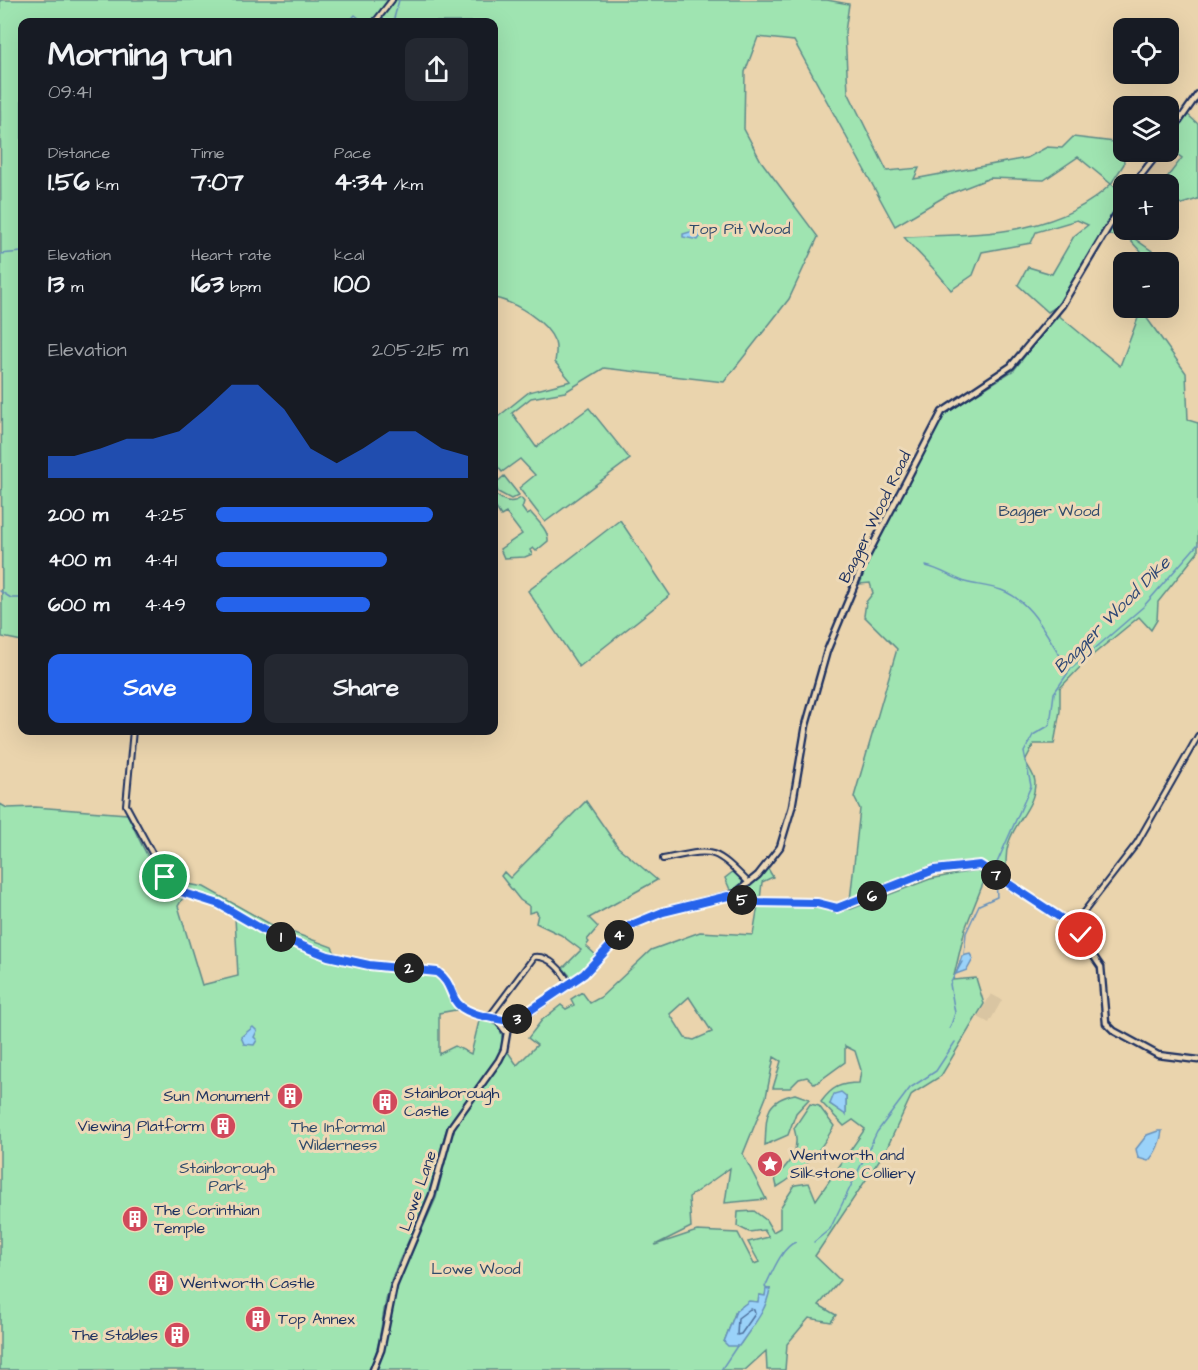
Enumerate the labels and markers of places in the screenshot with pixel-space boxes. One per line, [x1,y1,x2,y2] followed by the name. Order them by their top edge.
[139,851,190,902] pin
[981,860,1011,890] pin: 7
[857,881,887,911] pin: 6
[727,885,757,915] pin: 5
[1055,909,1106,960] pin
[604,920,634,950] pin: 4
[266,922,296,952] pin: 1
[394,953,424,983] pin: 2
[502,1004,532,1034] pin: 3
[275,1081,305,1111] building icon: Sun Monument
[404,1082,500,1122] place label: Stainborough Castle
[163,1085,271,1107] place label: Sun Monument
[370,1087,400,1117] building icon: Stainborough Castle
[208,1111,238,1141] building icon: Viewing Platform
[78,1115,205,1138] place label: Viewing Platform
[790,1144,916,1185] place label: Wentworth and Silkstone Colliery
[755,1149,785,1179] place icon: Wentworth and Silkstone Colliery
[154,1199,259,1239] place label: The Corinthian Temple
[120,1204,150,1234] building icon: The Corinthian Temple
[146,1268,176,1298] building icon: Wentworth Castle
[180,1272,315,1294] place label: Wentworth Castle
[243,1304,273,1334] building icon: Top Annex
[278,1308,355,1330] place label: Top Annex
[162,1320,192,1350] building icon: The Stables
[72,1324,158,1346] place label: The Stables

